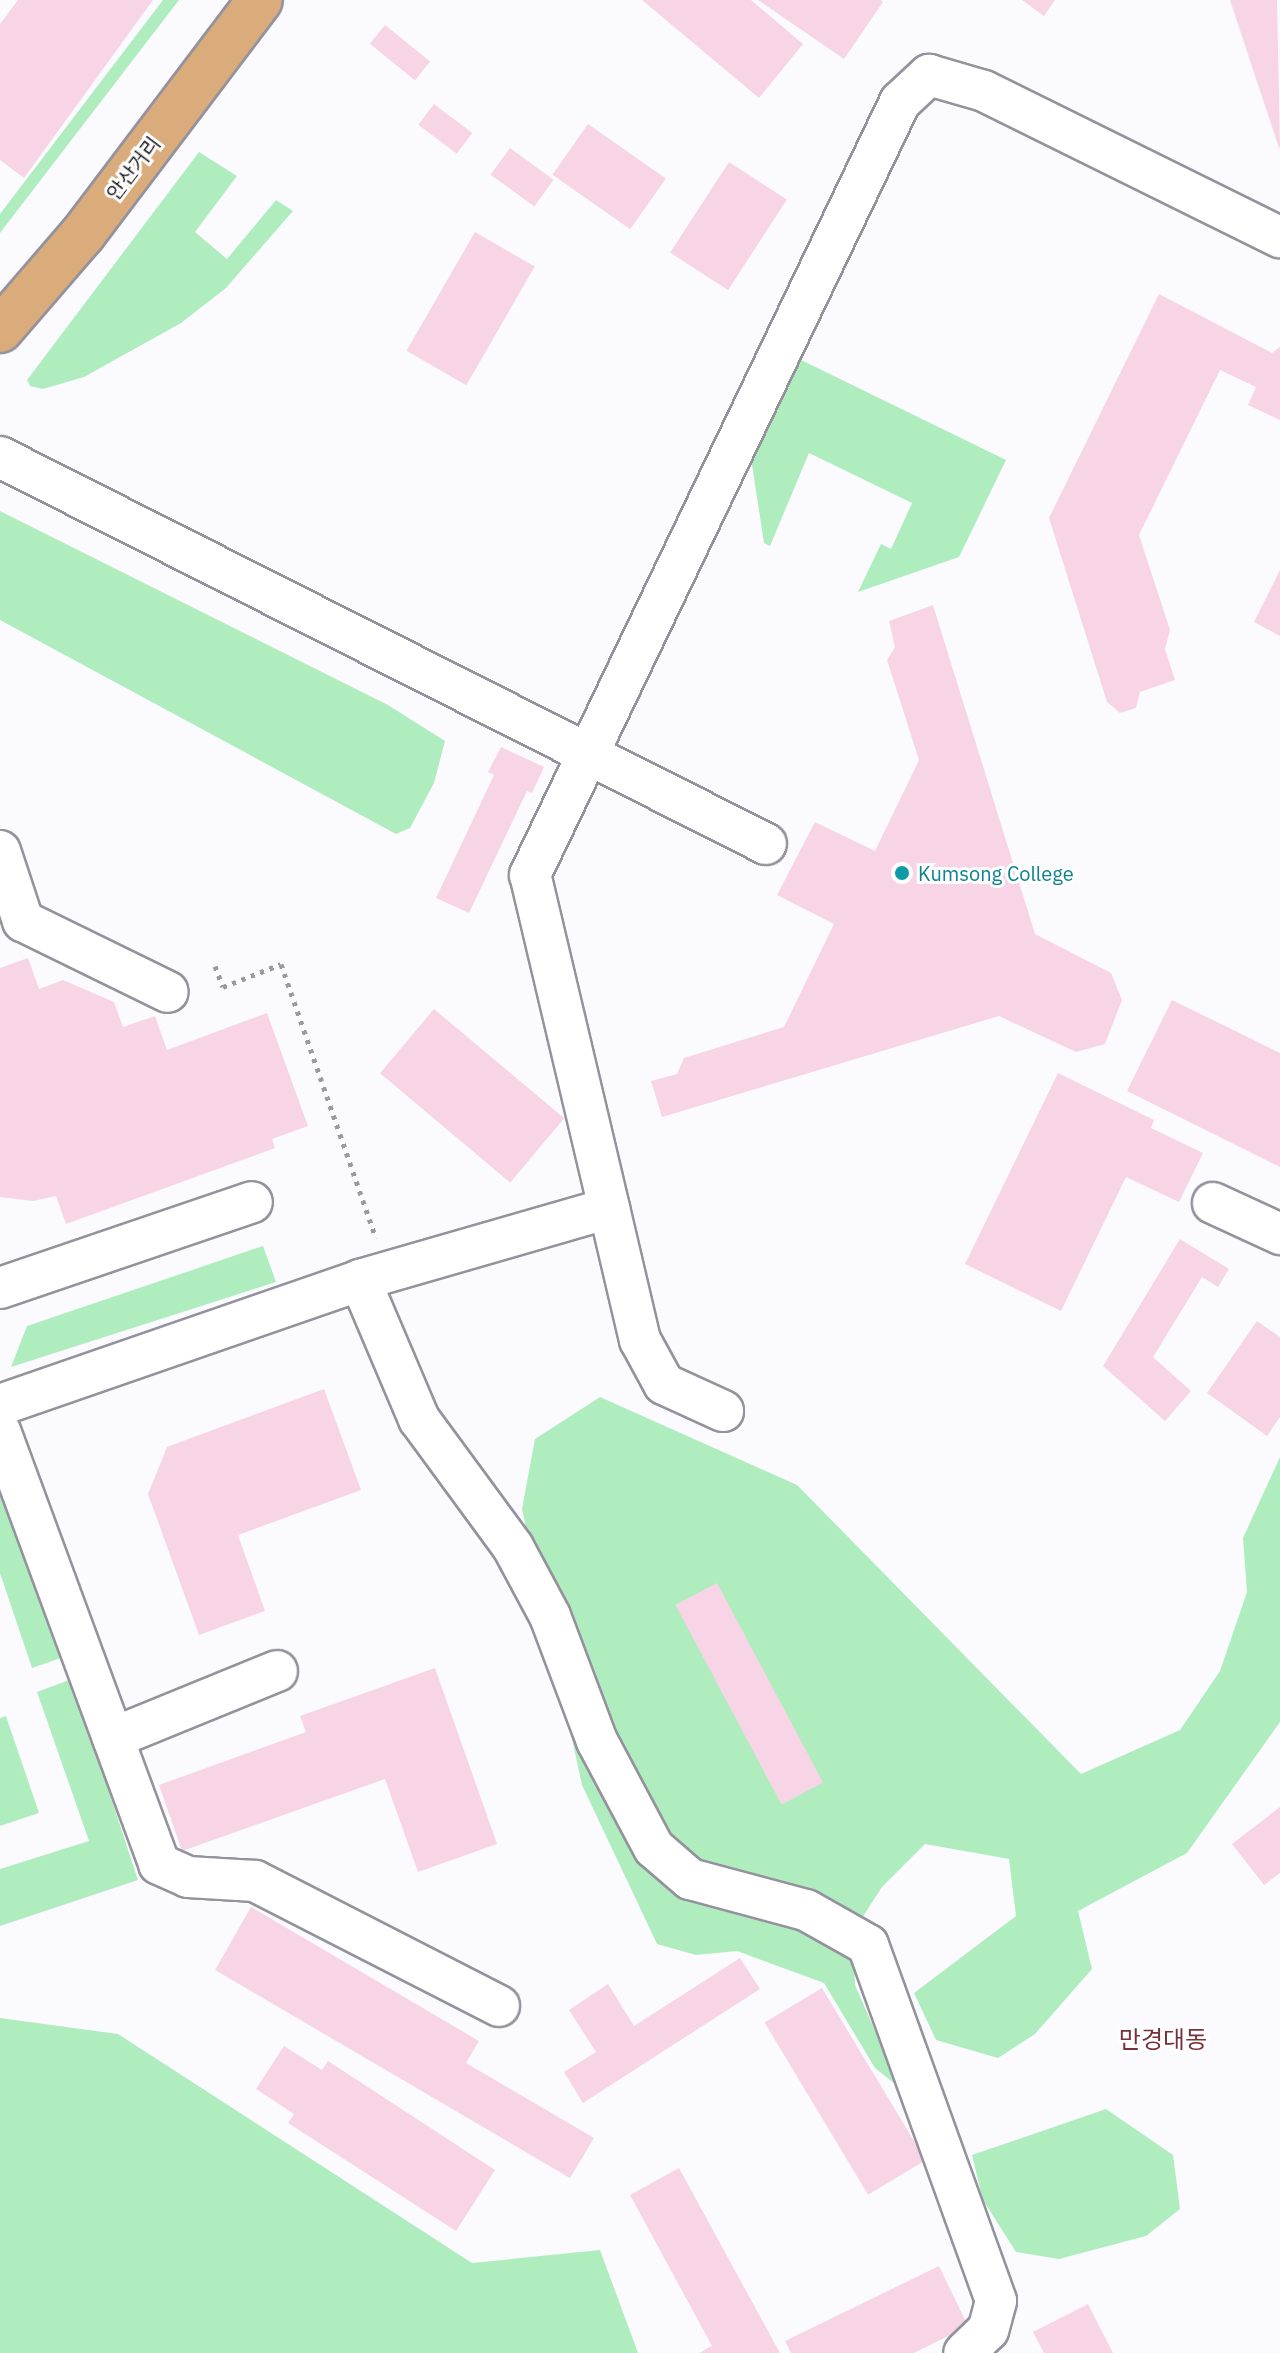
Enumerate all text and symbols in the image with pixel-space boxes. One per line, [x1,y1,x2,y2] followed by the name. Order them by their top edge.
[101,131,165,205] street label: 안산거리
[918,861,1074,885] place label: Kumsong College
[893,864,911,882] marker: Kumsong College
[1119,2026,1207,2054] district label: 만경대동

